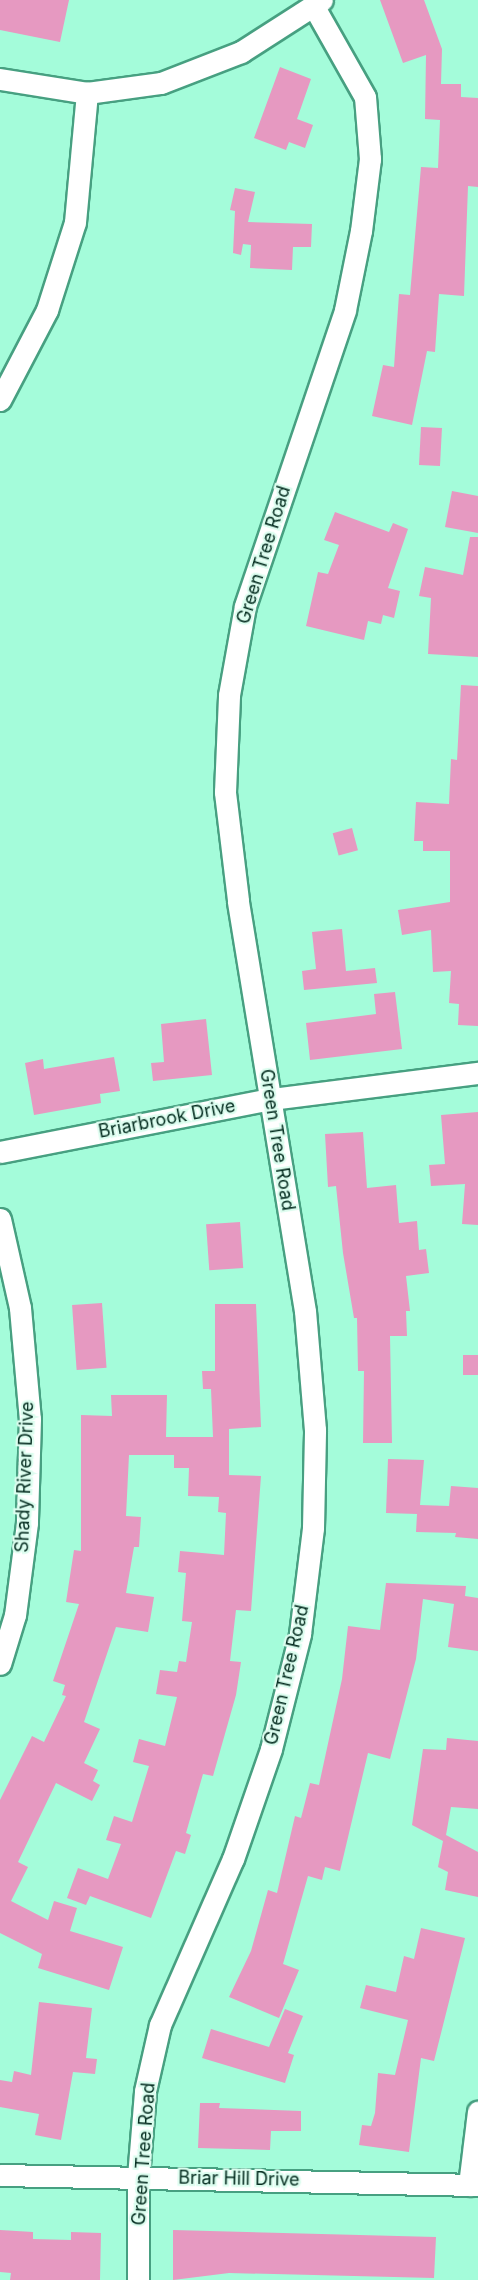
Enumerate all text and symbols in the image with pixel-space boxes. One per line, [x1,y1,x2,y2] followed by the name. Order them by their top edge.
[233,483,295,627] street label: Green Tree Road
[255,1068,299,1212] street label: Green Tree Road
[97,1095,237,1143] street label: Briarbrook Drive
[12,1401,38,1553] street label: Shady River Drive
[260,1603,314,1747] street label: Green Tree Road
[128,2082,160,2226] street label: Green Tree Road
[178,2167,300,2191] street label: Briar Hill Drive

